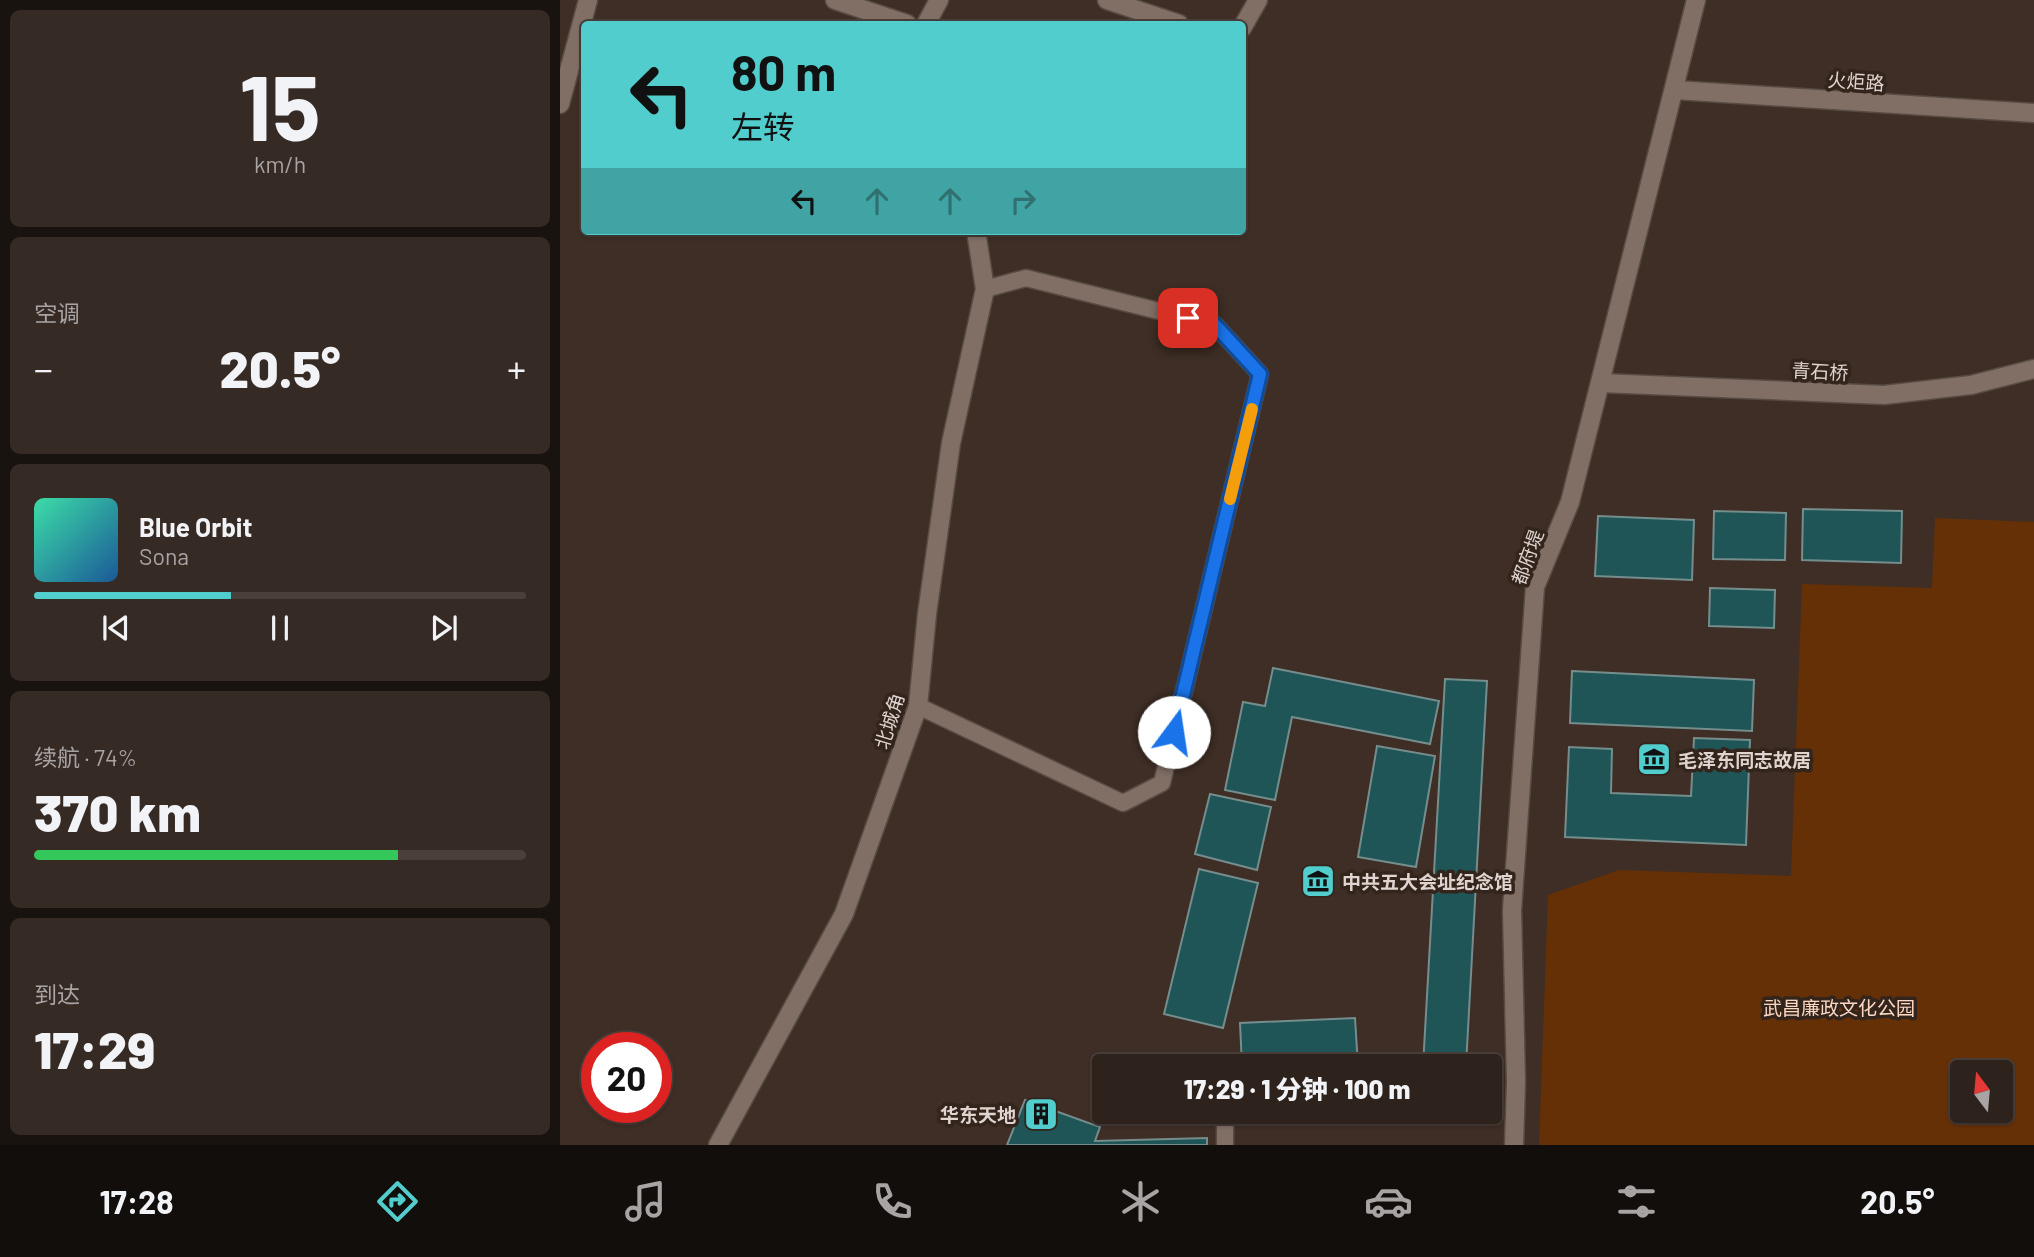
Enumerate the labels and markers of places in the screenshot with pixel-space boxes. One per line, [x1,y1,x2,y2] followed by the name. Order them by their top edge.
[1158,288,1218,348] pin
[1635,740,1673,778] museum icon: 毛泽东同志故居
[1678,748,1811,771] place label: 毛泽东同志故居
[1299,862,1337,900] museum icon: 中共五大会址纪念馆
[1342,870,1513,893] place label: 中共五大会址纪念馆
[1022,1095,1060,1133] building icon: 华东天地
[940,1103,1016,1126] place label: 华东天地

